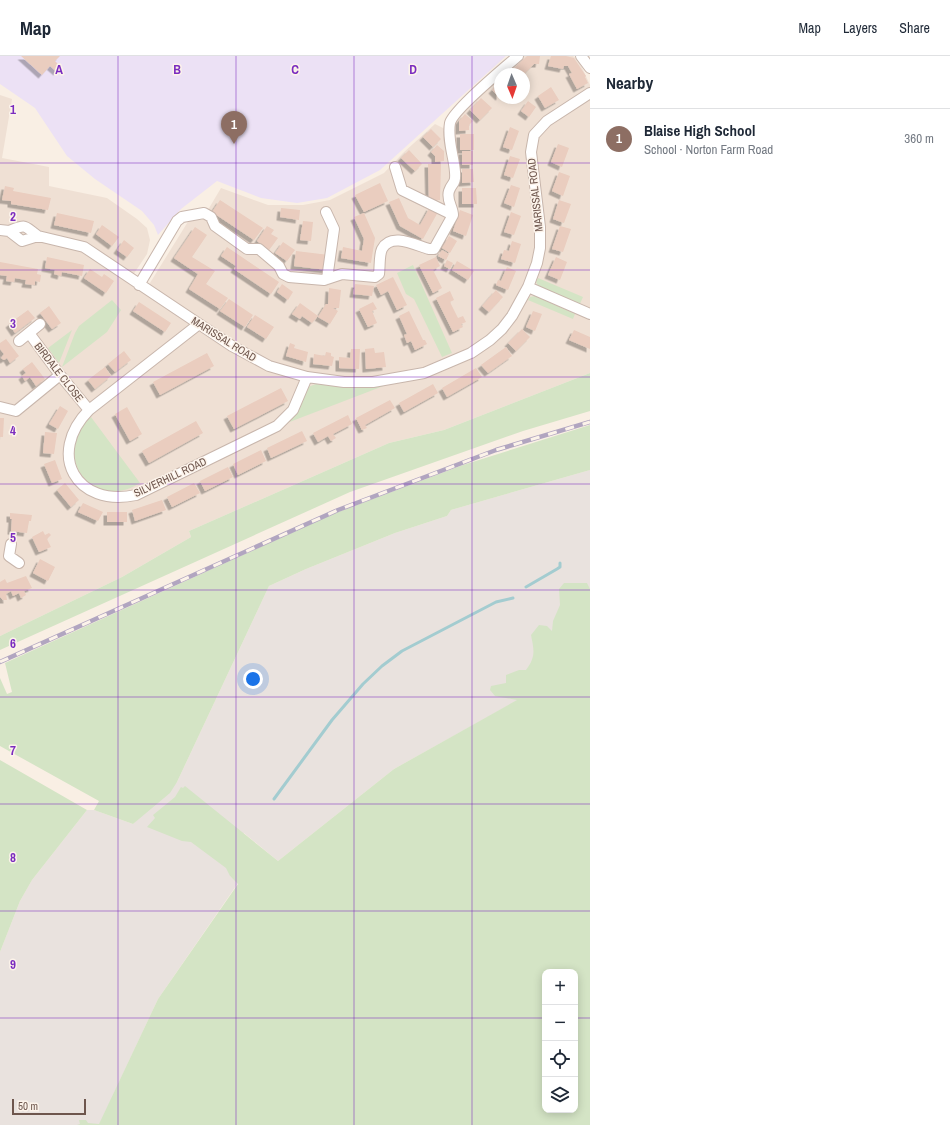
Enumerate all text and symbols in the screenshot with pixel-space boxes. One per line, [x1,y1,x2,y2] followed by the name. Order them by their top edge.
[20,15,51,41] text: Map
[799,19,821,37] text: Map
[843,19,877,37] text: Layers
[899,19,930,37] text: Share
[55,61,63,78] text: A
[173,61,181,78] text: B
[291,61,299,78] text: C
[409,61,417,78] text: D
[494,68,530,104] north arrow
[606,71,653,94] text: Nearby
[10,101,16,118] text: 1
[221,111,247,144] pin: 1
[644,120,755,141] text: Blaise High School
[616,130,622,147] text: 1
[904,130,934,147] text: 360 m
[644,141,773,158] text: School · Norton Farm Road
[524,158,546,232] street label: MARISSAL ROAD
[10,208,16,225] text: 2
[189,313,259,365] street label: MARISSAL ROAD
[10,315,16,332] text: 3
[31,339,87,405] street label: BIRDALE CLOSE
[10,422,16,439] text: 4
[131,454,209,500] street label: SILVERHILL ROAD
[10,529,16,546] text: 5
[10,635,16,652] text: 6
[243,669,263,689] your location
[10,742,16,759] text: 7
[10,849,16,866] text: 8
[10,956,16,973] text: 9
[542,969,578,1113] map controls
[542,969,578,1005] button: +
[542,1005,578,1041] button: −
[542,1041,578,1077] button: locate
[542,1077,578,1113] button: layers
[12,1097,86,1116] scale bar
[18,1099,38,1113] text: 50 m

